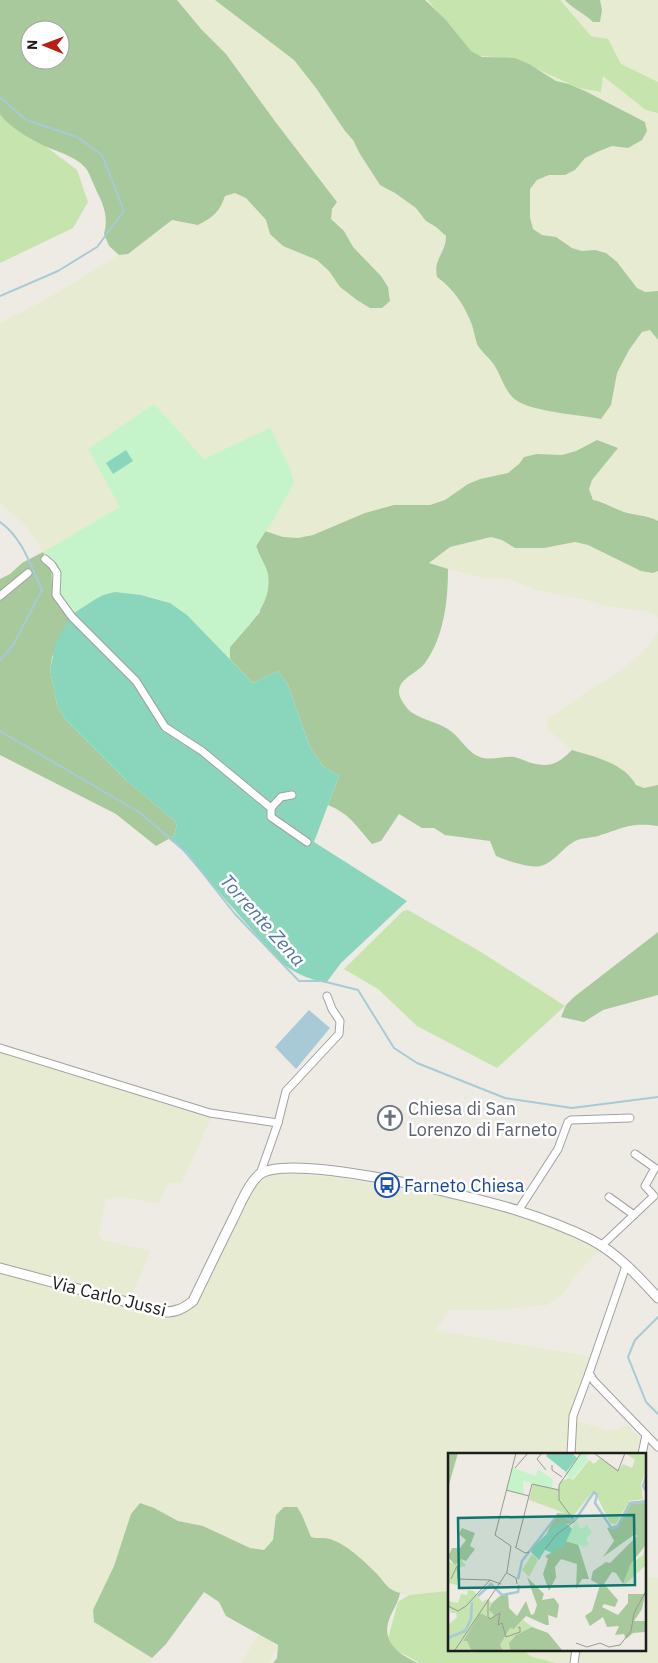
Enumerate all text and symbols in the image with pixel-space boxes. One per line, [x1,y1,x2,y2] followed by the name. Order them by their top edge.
[20,20,70,70] north arrow
[23,40,41,50] text: N
[215,869,311,971] water label: Torrente Zena
[408,1097,557,1141] place label: Chiesa di San Lorenzo di Farneto
[377,1105,403,1131] church icon: Chiesa di San Lorenzo di Farneto
[374,1172,400,1198] bus stop icon: Farneto Chiesa
[404,1174,525,1197] place label: Farneto Chiesa
[49,1271,169,1321] street label: Via Carlo Jussi
[448,1453,646,1650] inset map

